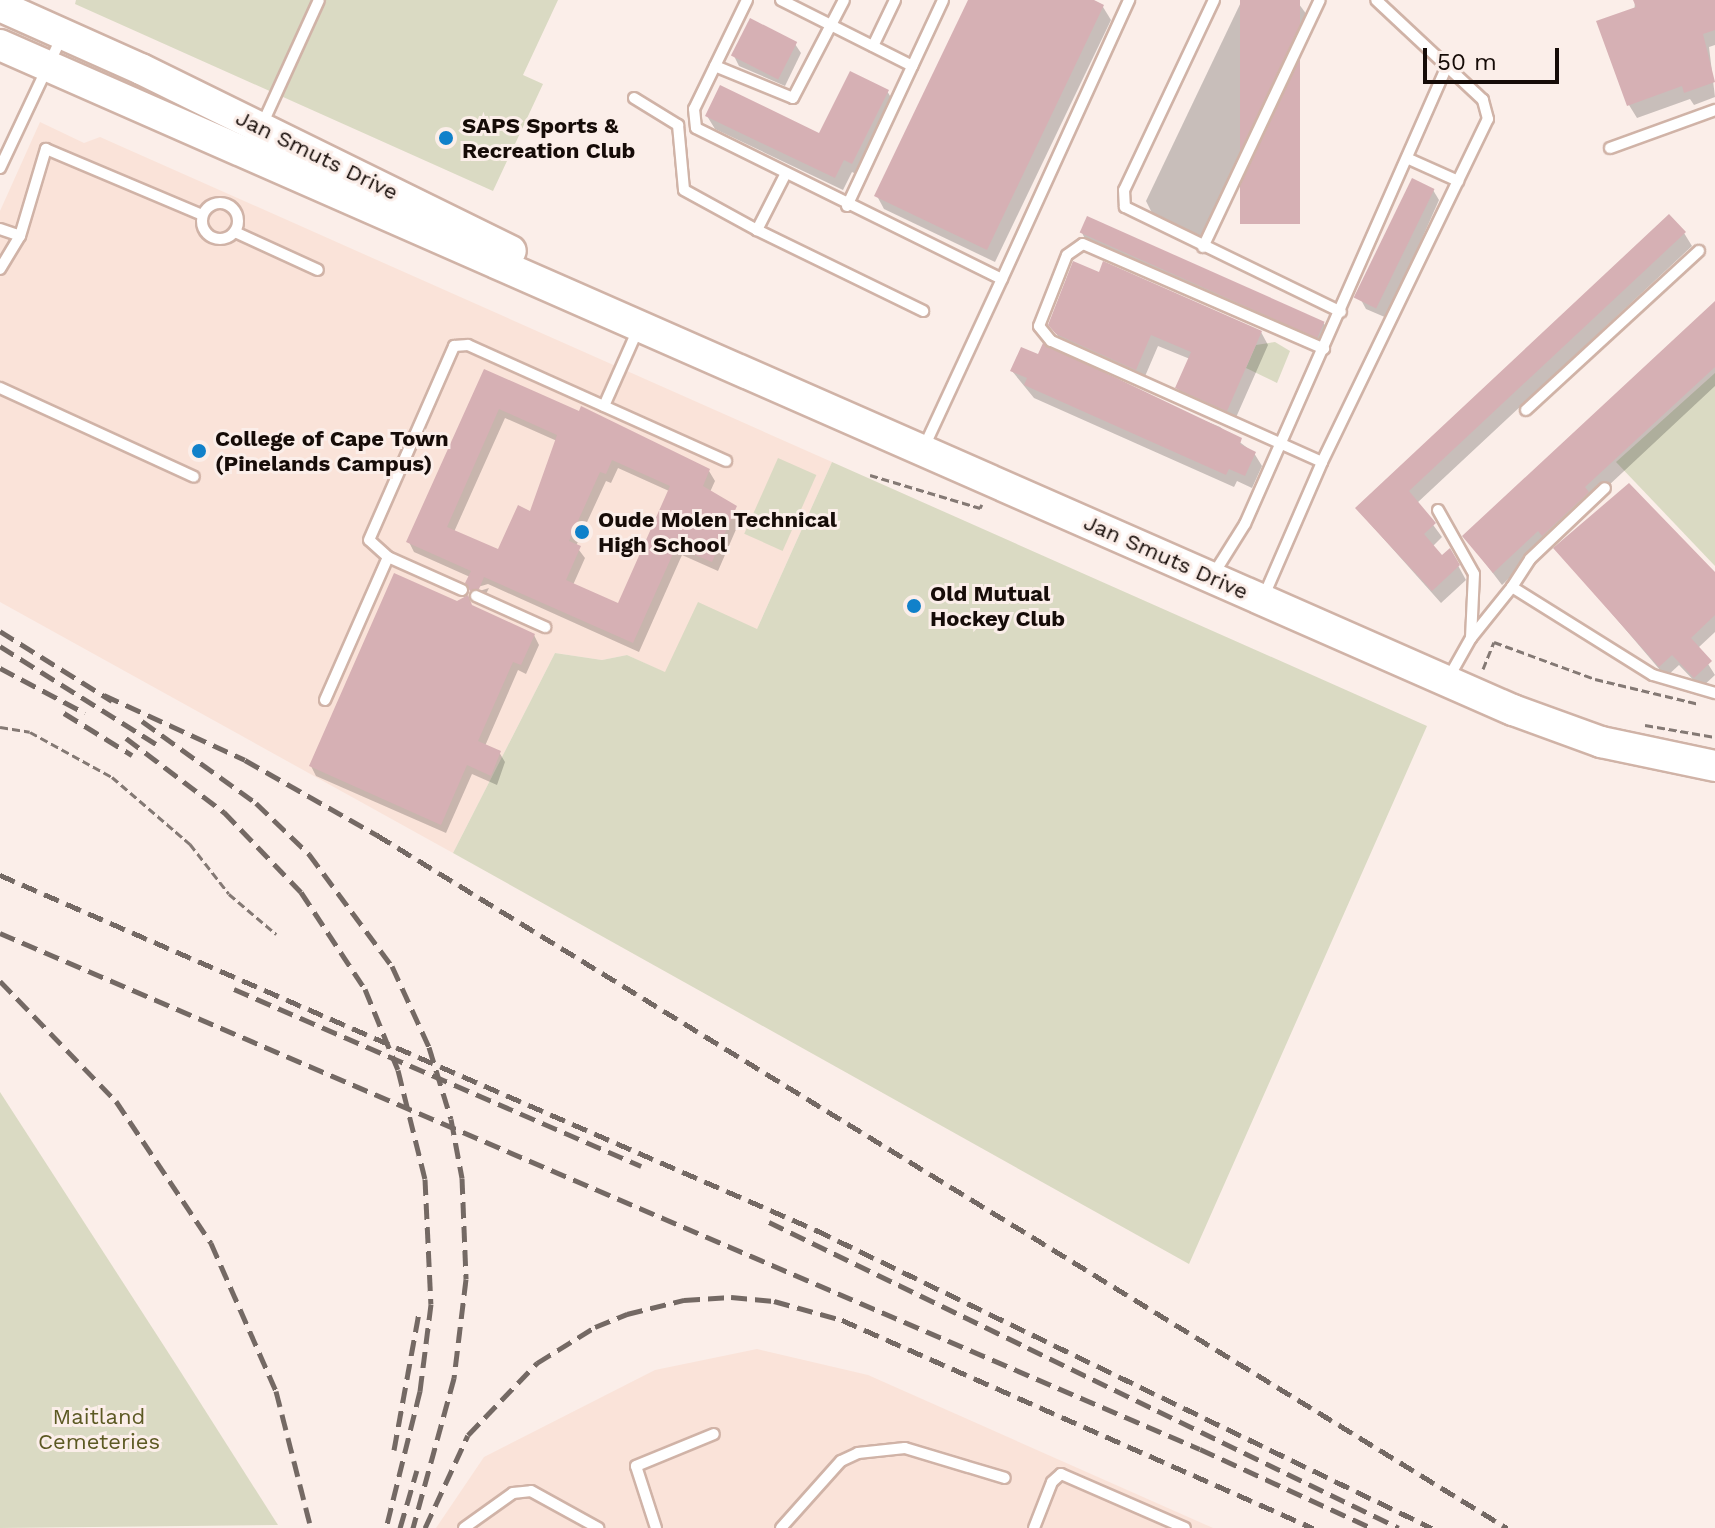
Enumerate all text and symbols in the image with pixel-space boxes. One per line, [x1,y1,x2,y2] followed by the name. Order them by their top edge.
[1427,32,1563,82] scale bar
[1437,48,1497,76] text: 50 m
[232,104,402,206] street label: Jan Smuts Drive
[462,112,635,164] place label: SAPS Sports & Recreation Club
[437,129,455,147] marker: SAPS Sports & Recreation Club
[215,425,449,476] place label: College of Cape Town (Pinelands Campus)
[190,442,208,460] marker: College of Cape Town (Pinelands Campus)
[598,506,837,558] place label: Oude Molen Technical High School
[1080,509,1252,605] street label: Jan Smuts Drive
[573,523,591,541] marker: Oude Molen Technical High School
[930,580,1066,632] place label: Old Mutual Hockey Club
[905,597,923,615] marker: Old Mutual Hockey Club
[38,1403,160,1454] park label: Maitland Cemeteries

